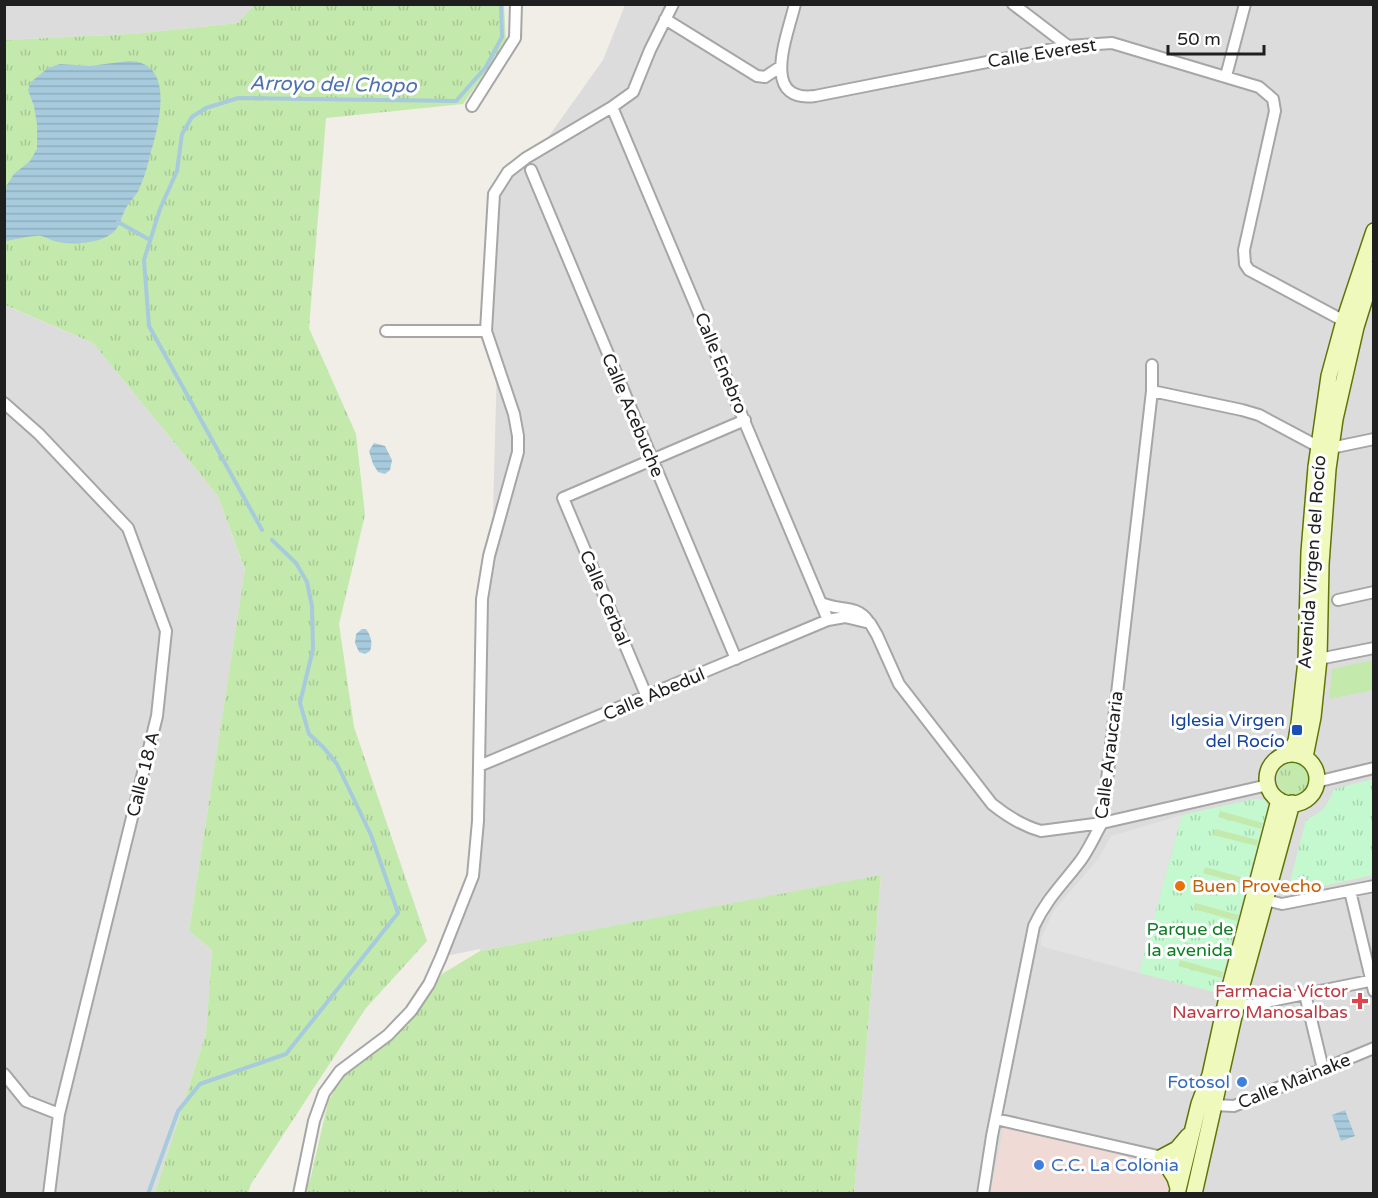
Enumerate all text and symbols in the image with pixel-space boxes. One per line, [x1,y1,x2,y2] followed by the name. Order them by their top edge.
[1168,18,1264,56] scale bar
[1177,28,1221,50] text: 50 m
[986,34,1098,72] street label: Calle Everest
[249,72,417,98] water label: Arroyo del Chopo
[690,309,752,417] street label: Calle Enebro
[597,350,669,480] street label: Calle Acebuche
[1294,454,1330,670] street label: Avenida Virgen del Rocío
[575,547,635,649] street label: Calle Cerbal
[600,663,708,725] street label: Calle Abedul
[1090,690,1128,820] street label: Calle Araucaria
[1170,709,1285,752] place label: Iglesia Virgen del Rocío
[1290,723,1304,737] marker: Iglesia Virgen del Rocío
[122,729,164,819] street label: Calle 18 A
[1192,875,1322,897] place label: Buen Provecho
[1173,879,1187,893] marker: Buen Provecho
[1146,918,1234,961] park label: Parque de la avenida
[1172,980,1348,1023] place label: Farmacia Víctor Navarro Manosalbas
[1353,994,1367,1008] marker: Farmacia Víctor Navarro Manosalbas
[1235,1048,1353,1114] street label: Calle Mainake
[1167,1071,1230,1093] place label: Fotosol
[1235,1075,1249,1089] marker: Fotosol
[1051,1154,1179,1176] place label: C.C. La Colonia
[1032,1158,1046,1172] marker: C.C. La Colonia

